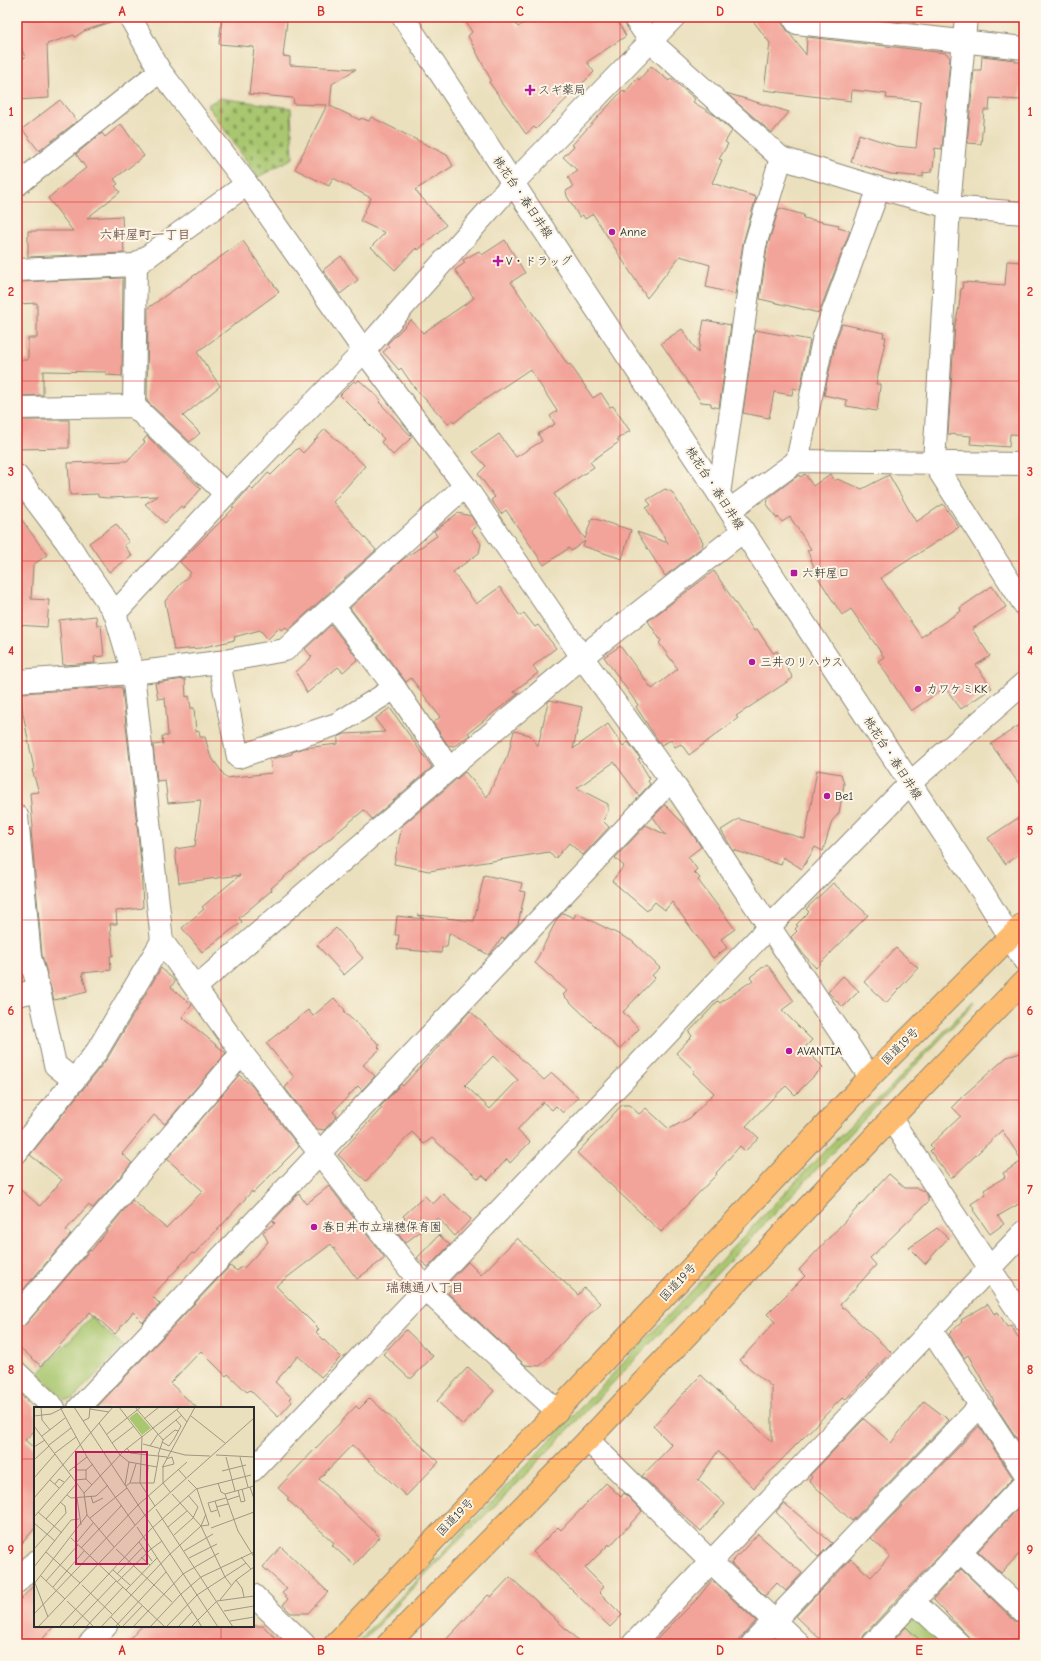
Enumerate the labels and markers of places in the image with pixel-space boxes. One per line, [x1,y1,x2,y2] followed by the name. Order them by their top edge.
[538,83,586,97] place label: スギ薬局
[525,85,535,95] marker: スギ薬局
[620,225,646,239] place label: Anne
[607,227,617,237] marker: Anne
[506,254,572,268] place label: V・ドラッグ
[493,256,503,266] marker: V・ドラッグ
[802,566,850,580] place label: 六軒屋口
[789,568,799,578] marker: 六軒屋口
[760,655,843,669] place label: 三井のリハウス
[747,657,757,667] marker: 三井のリハウス
[926,682,988,696] place label: カワケミKK
[913,684,923,694] marker: カワケミKK
[835,789,853,803] place label: Be1
[822,791,832,801] marker: Be1
[797,1044,842,1058] place label: AVANTIA
[784,1046,794,1056] marker: AVANTIA
[322,1220,442,1234] place label: 春日井市立瑞穂保育園
[309,1222,319,1232] marker: 春日井市立瑞穂保育園

